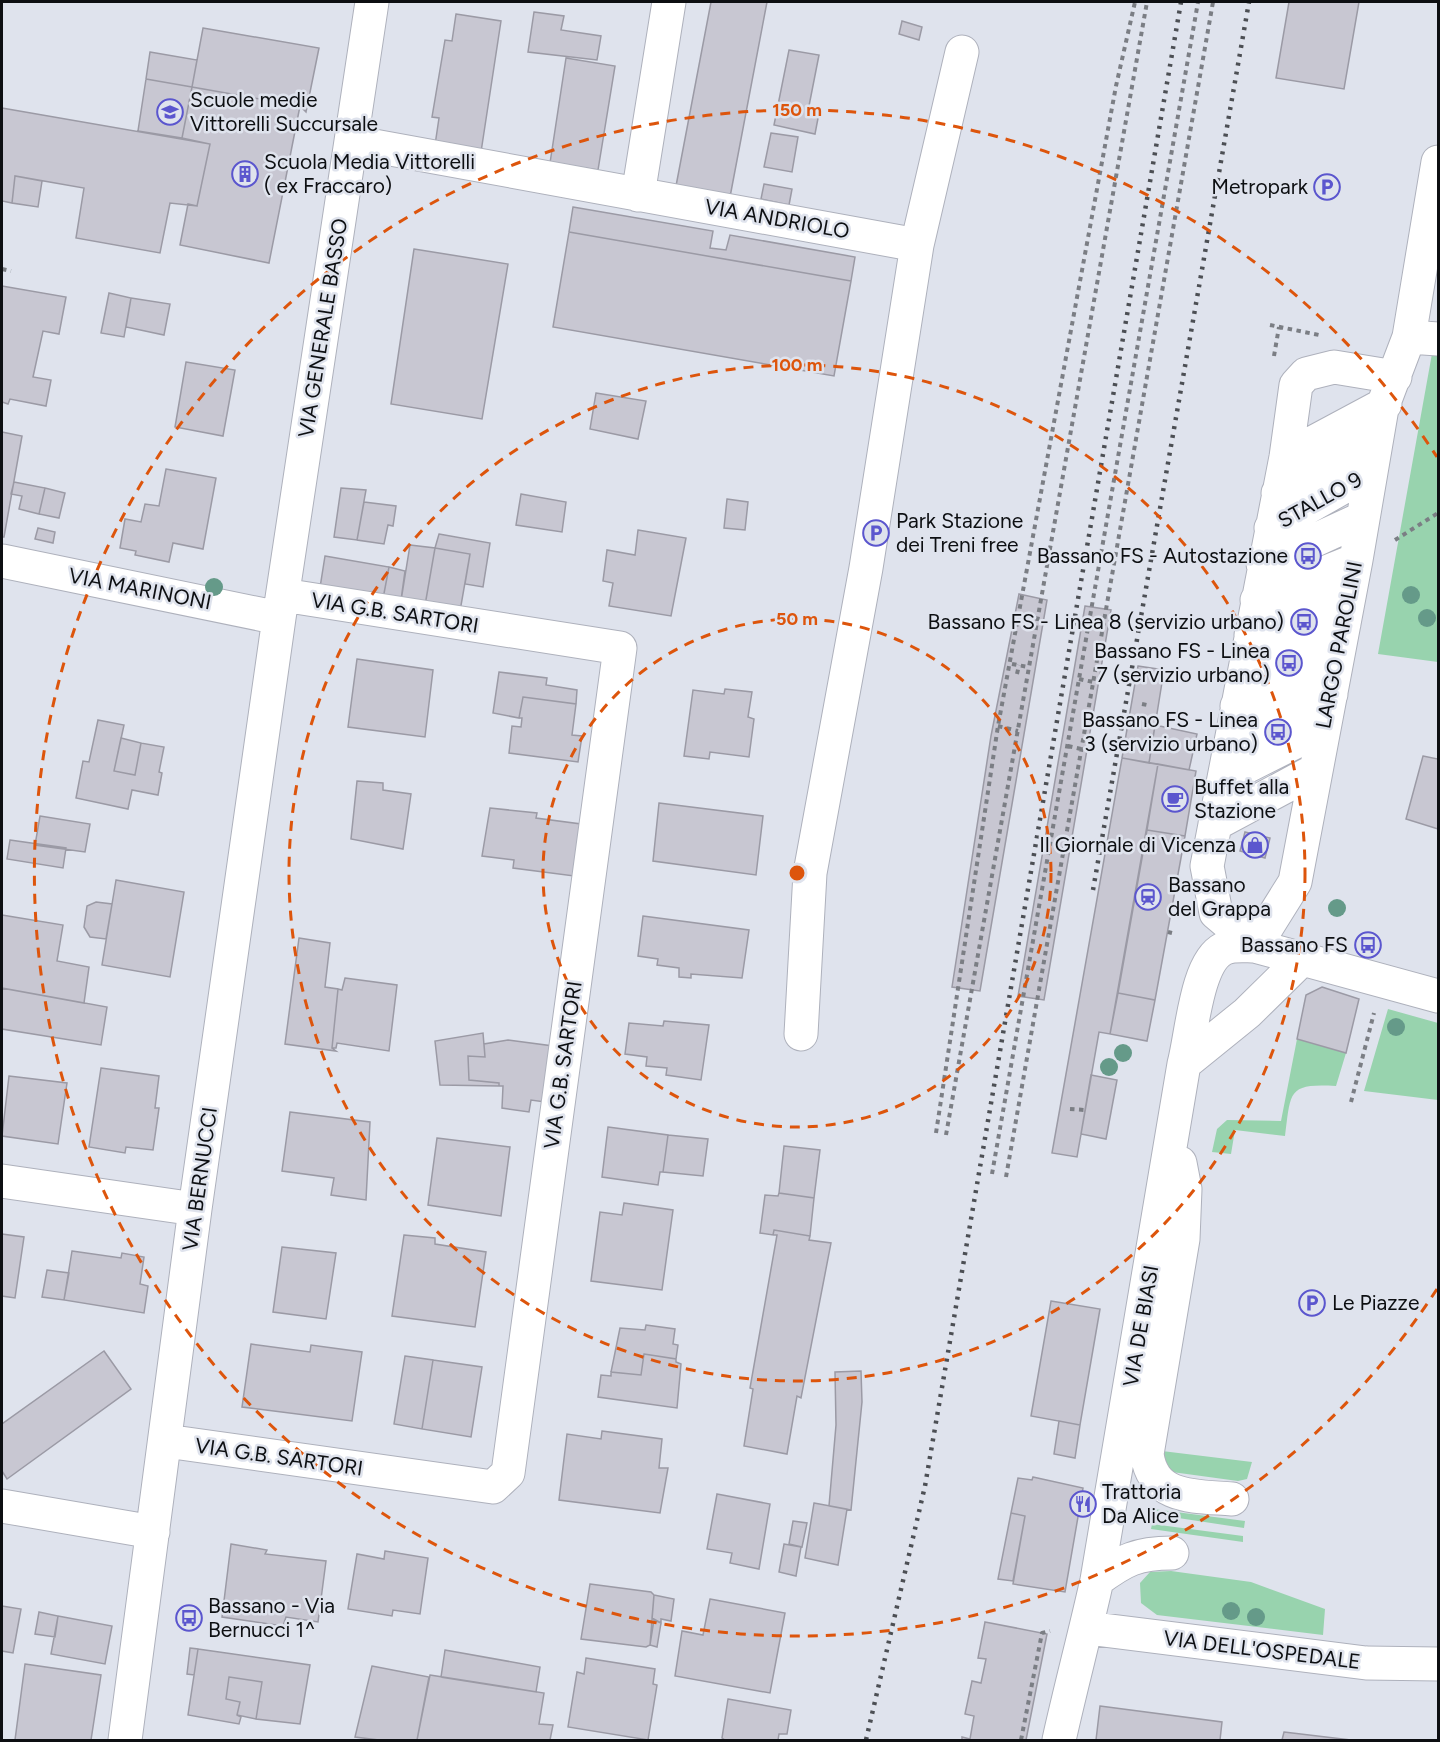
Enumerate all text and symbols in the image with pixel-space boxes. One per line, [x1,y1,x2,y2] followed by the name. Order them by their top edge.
[190,87,378,136] place label: Scuole medie Vittorelli Succursale
[155,97,185,127] school or university icon: Scuole medie Vittorelli Succursale
[772,99,822,121] text: 150 m
[264,149,475,198] place label: Scuola Media Vittorelli ( ex Fraccaro)
[230,159,260,189] building icon: Scuola Media Vittorelli ( ex Fraccaro)
[1312,172,1342,202] parking icon: Metropark
[1211,174,1309,199] place label: Metropark
[703,193,851,244] street label: VIA ANDRIOLO
[293,216,352,439] street label: VIA GENERALE BASSO
[772,354,822,376] text: 100 m
[1273,466,1366,533] street label: STALLO 9
[896,508,1023,557] place label: Park Stazione dei Treni free
[861,518,891,548] parking icon: Park Stazione dei Treni free
[1293,541,1323,571] bus stop icon: Bassano FS - Autostazione
[1037,543,1288,568] place label: Bassano FS - Autostazione
[1310,559,1367,731] street label: LARGO PAROLINI
[67,562,214,615] street label: VIA MARINONI
[310,587,481,638] street label: VIA G.B. SARTORI
[1289,607,1319,637] bus stop icon: Bassano FS - Linea 8 (servizio urbano)
[776,608,818,630] text: 50 m
[928,609,1284,634] place label: Bassano FS - Linea 8 (servizio urbano)
[1094,638,1270,687] place label: Bassano FS - Linea 7 (servizio urbano)
[1274,648,1304,678] bus stop icon: Bassano FS - Linea 7 (servizio urbano)
[1082,707,1258,756] place label: Bassano FS - Linea 3 (servizio urbano)
[1263,717,1293,747] bus stop icon: Bassano FS - Linea 3 (servizio urbano)
[1194,774,1289,823] place label: Buffet alla Stazione
[1160,784,1190,814] cafe icon: Buffet alla Stazione
[1240,830,1270,860] shop icon: Il Giornale di Vicenza
[1039,832,1236,857] place label: Il Giornale di Vicenza
[787,863,807,883] centre of rings
[1168,872,1271,921] place label: Bassano del Grappa
[1133,882,1163,912] station icon: Bassano del Grappa
[1353,930,1383,960] bus stop icon: Bassano FS
[1241,932,1348,957] place label: Bassano FS
[538,979,587,1150] street label: VIA G.B. SARTORI
[177,1105,222,1253] street label: VIA BERNUCCI
[1118,1263,1164,1389] street label: VIA DE BIASI
[1297,1288,1327,1318] parking icon: Le Piazze
[1332,1290,1419,1315] place label: Le Piazze
[194,1432,365,1481] street label: VIA G.B. SARTORI
[1102,1479,1181,1528] place label: Trattoria Da Alice
[1068,1489,1098,1519] restaurant icon: Trattoria Da Alice
[208,1593,335,1642] place label: Bassano - Via Bernucci 1^
[174,1603,204,1633] bus stop icon: Bassano - Via Bernucci 1^
[1162,1625,1362,1674] street label: VIA DELL'OSPEDALE

